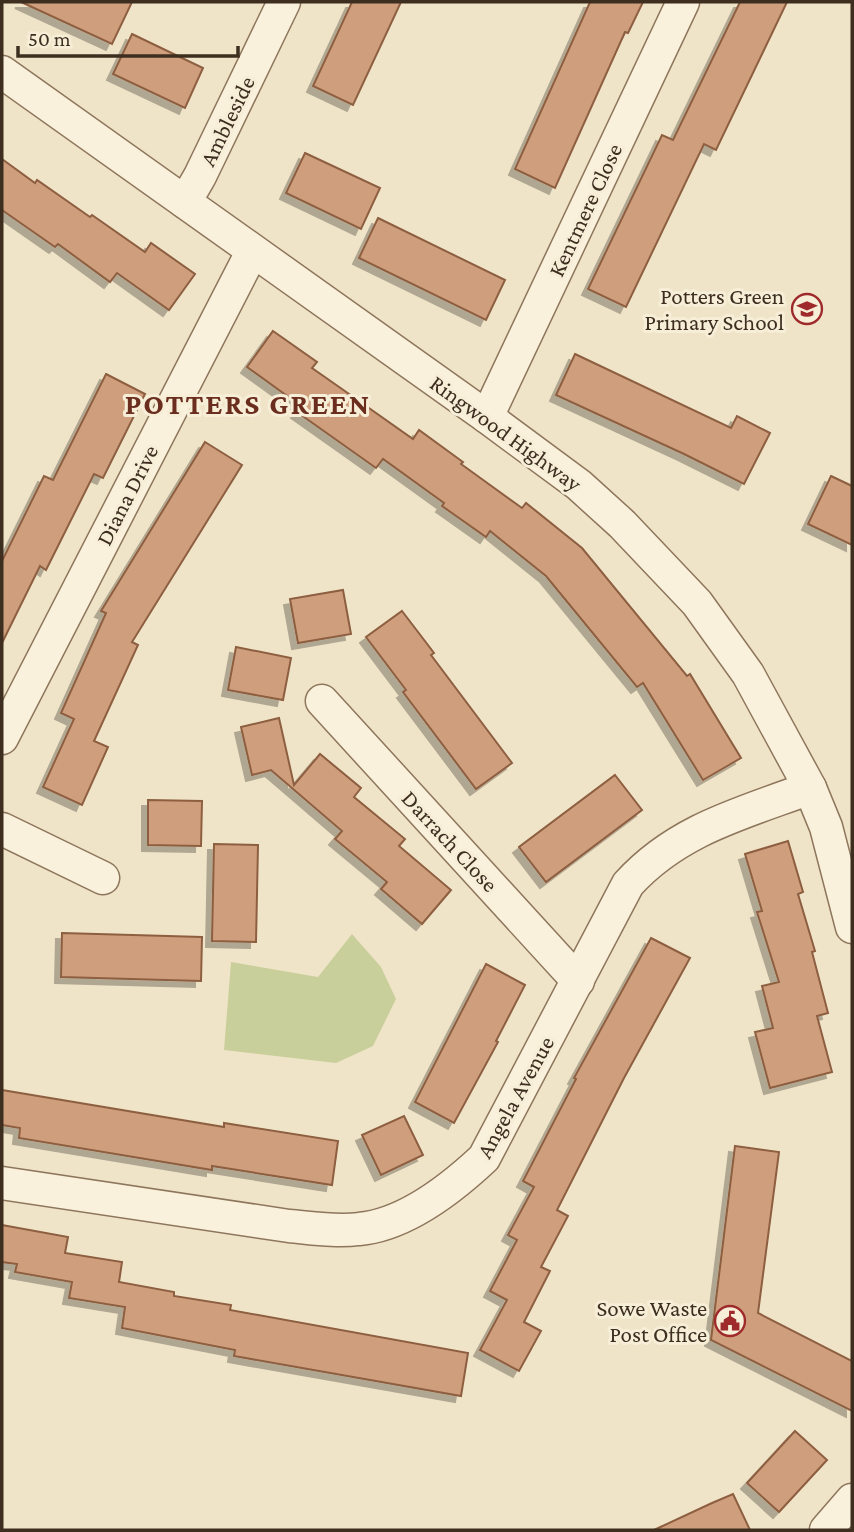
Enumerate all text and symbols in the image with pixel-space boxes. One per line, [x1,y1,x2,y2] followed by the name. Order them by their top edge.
[18,14,238,58] scale bar
[28,27,71,51] text: 50 m
[194,72,260,170] street label: Ambleside
[543,139,627,281] street label: Kentmere Close
[645,283,784,335] place label: Potters Green Primary School
[790,292,824,326] school or university icon: Potters Green Primary School
[425,369,587,497] street label: Ringwood Highway
[125,387,371,420] district label: POTTERS GREEN
[91,440,163,550] street label: Diana Drive
[397,785,503,897] street label: Darrach Close
[471,1032,559,1162] street label: Angela Avenue
[596,1295,707,1347] place label: Sowe Waste Post Office
[713,1304,747,1338] public building icon: Sowe Waste Post Office

